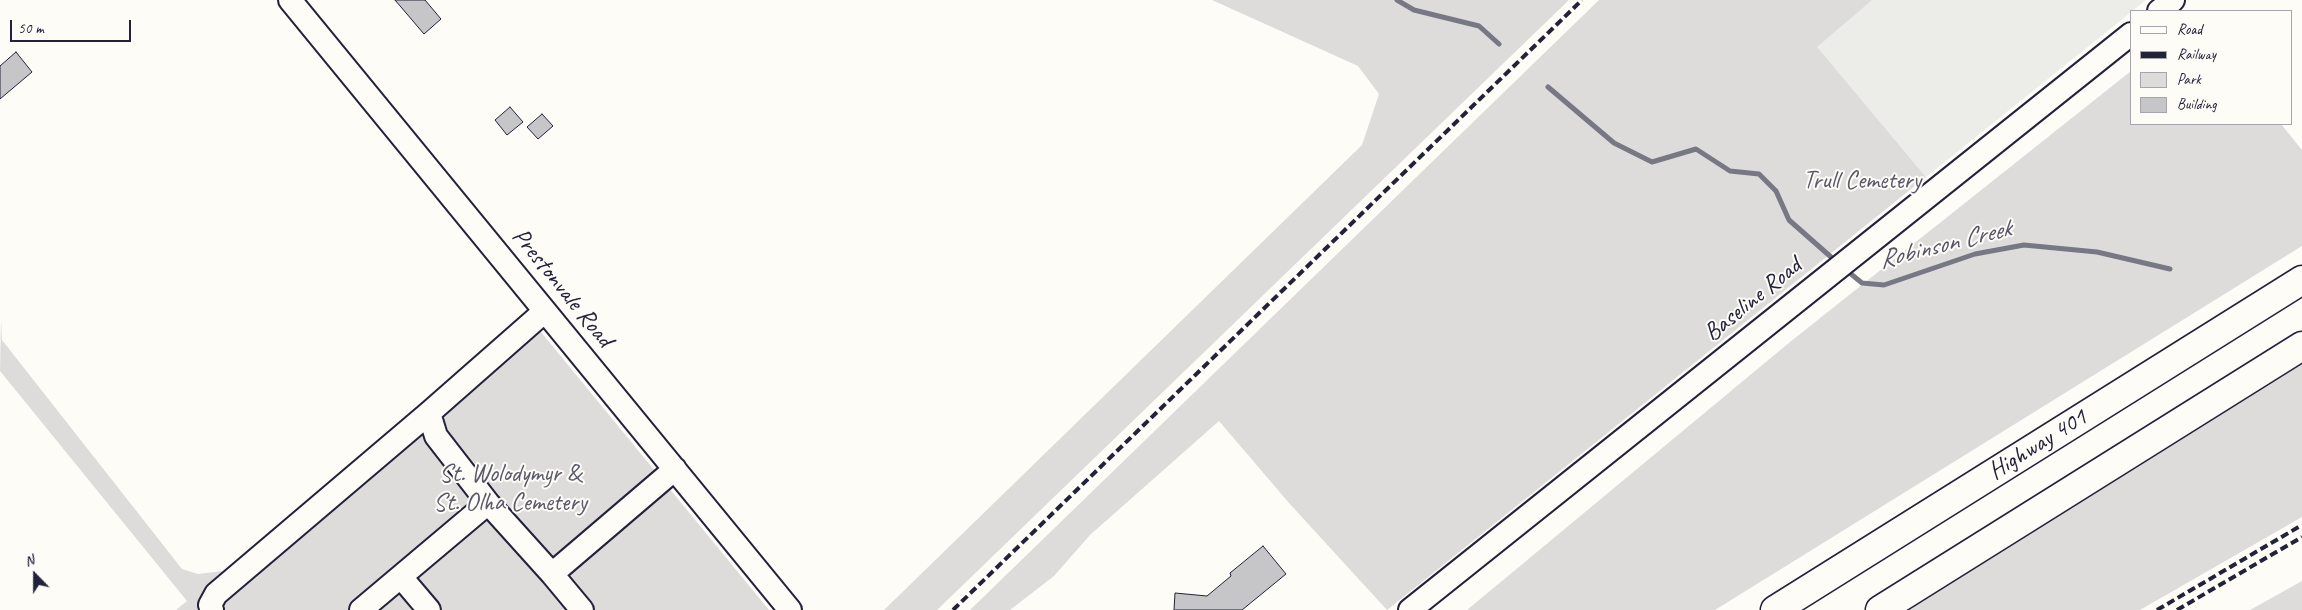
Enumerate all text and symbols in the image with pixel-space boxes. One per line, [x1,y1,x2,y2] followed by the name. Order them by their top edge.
[12,10,134,42] scale bar
[2130,10,2292,125] legend
[18,19,44,38] text: 50 m
[2177,20,2202,39] text: Road
[2177,45,2216,64] text: Railway
[2177,70,2201,89] text: Park
[2177,95,2216,114] text: Building
[1803,166,1921,196] park label: Trull Cemetery
[1876,214,2014,276] water label: Robinson Creek
[505,222,619,354] street label: Prestonvale Road
[1698,252,1808,348] street label: Baseline Road
[1983,403,2093,487] street label: Highway 401
[433,459,587,518] park label: St. Wolodymyr & St. Olha Cemetery
[10,550,60,600] north arrow
[22,551,36,570] text: N

